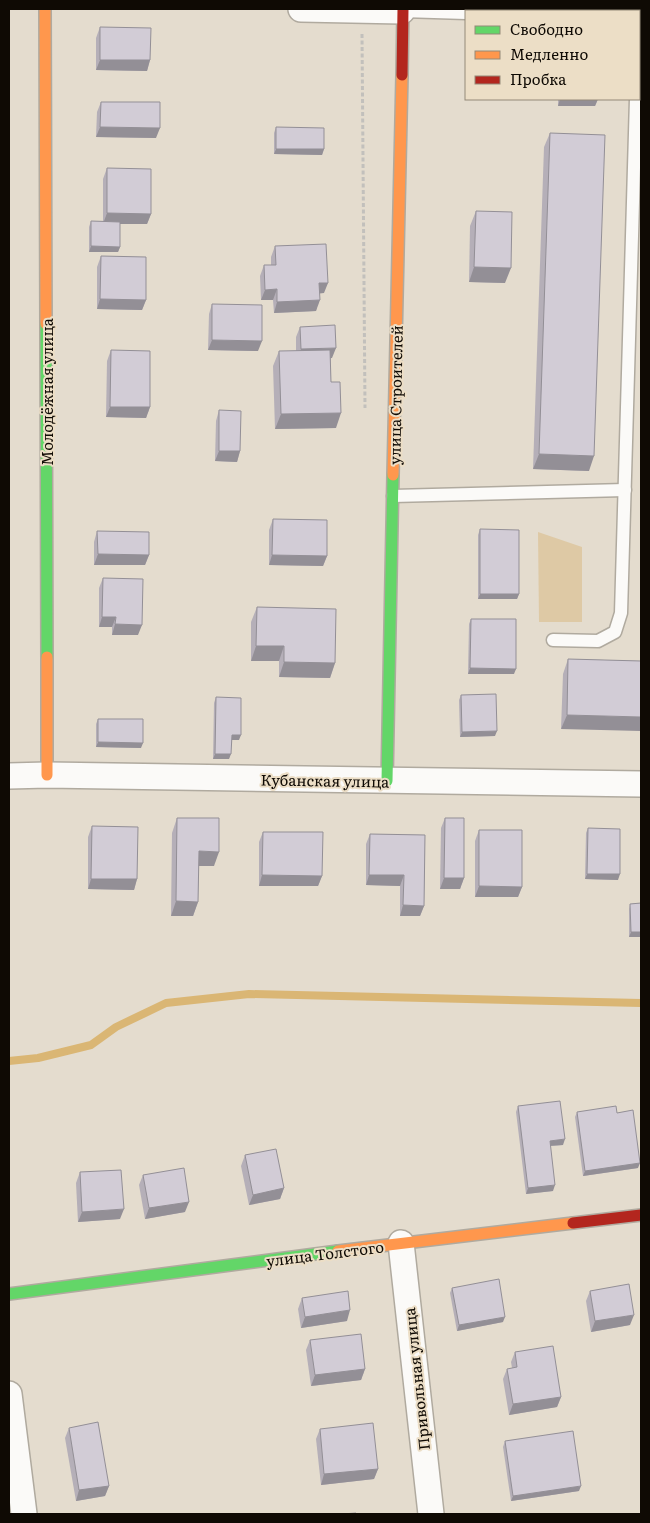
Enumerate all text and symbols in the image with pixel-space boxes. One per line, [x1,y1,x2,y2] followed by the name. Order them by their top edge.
[465,10,640,100] legend
[510,17,583,40] text: Свободно
[510,42,588,65] text: Медленно
[510,67,567,90] text: Пробка
[35,317,58,466] street label: Молодёжная улица
[382,325,408,465] street label: улица Строителей
[260,767,390,793] street label: Кубанская улица
[265,1234,385,1272] street label: улица Толстого
[397,1306,435,1451] street label: Привольная улица

